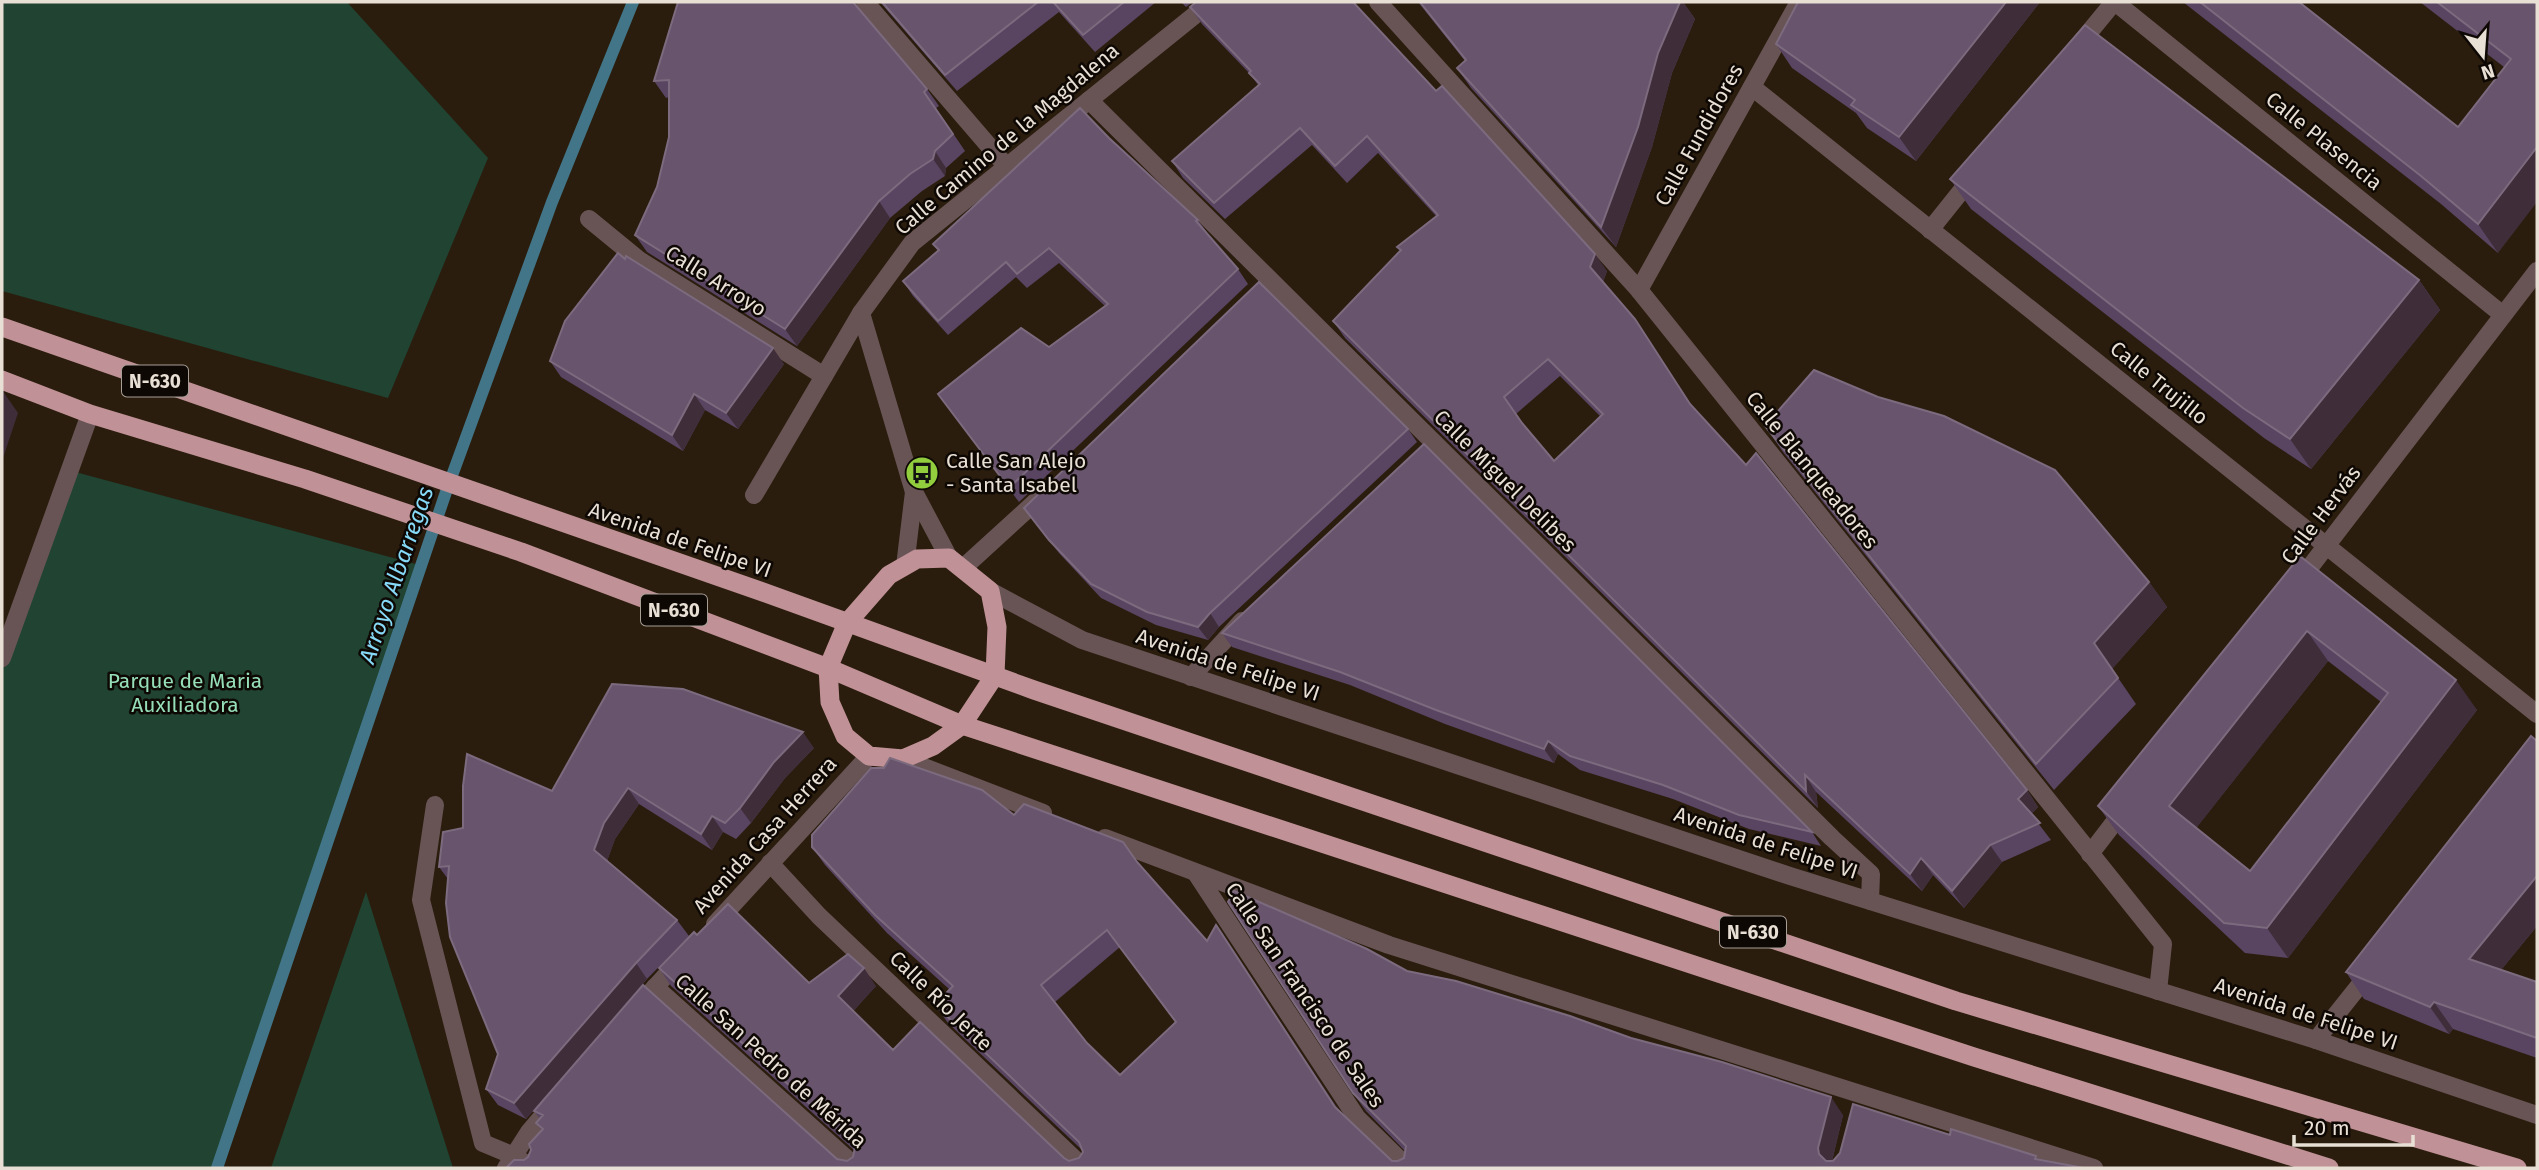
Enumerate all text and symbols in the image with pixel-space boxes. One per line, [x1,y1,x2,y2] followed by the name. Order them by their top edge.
[2448,21,2518,91] north arrow
[890,38,1124,240] street label: Calle Camino de la Magdalena
[1649,59,1749,210] street label: Calle Fundidores
[2478,59,2497,85] text: N
[2261,86,2387,196] street label: Calle Plasencia
[661,240,771,322] street label: Calle Arroyo
[2105,336,2213,430] street label: Calle Trujillo
[122,366,188,396] road number: N-630
[1740,386,1884,554] street label: Calle Blanqueadores
[1428,404,1582,558] street label: Calle Miguel Delibes
[946,448,1086,498] place label: Calle San Alejo - Santa Isabel
[903,454,941,492] bus stop icon: Calle San Alejo - Santa Isabel
[2275,460,2367,569] street label: Calle Hervás
[352,483,440,668] water label: Arroyo Albarregas
[585,497,775,583] street label: Avenida de Felipe VI
[641,594,707,625] road number: N-630
[1133,623,1323,707] street label: Avenida de Felipe VI
[108,668,262,718] park label: Parque de Maria Auxiliadora
[688,751,842,919] street label: Avenida Casa Herrera
[1671,801,1861,885] street label: Avenida de Felipe VI
[1220,877,1390,1113] street label: Calle San Francisco de Sales
[1720,916,1786,948] road number: N-630
[884,945,998,1057] street label: Calle Río Jerte
[670,968,872,1154] street label: Calle San Pedro de Mérida
[2211,972,2401,1056] street label: Avenida de Felipe VI
[2294,1104,2413,1148] scale bar
[2304,1115,2350,1141] text: 20 m

